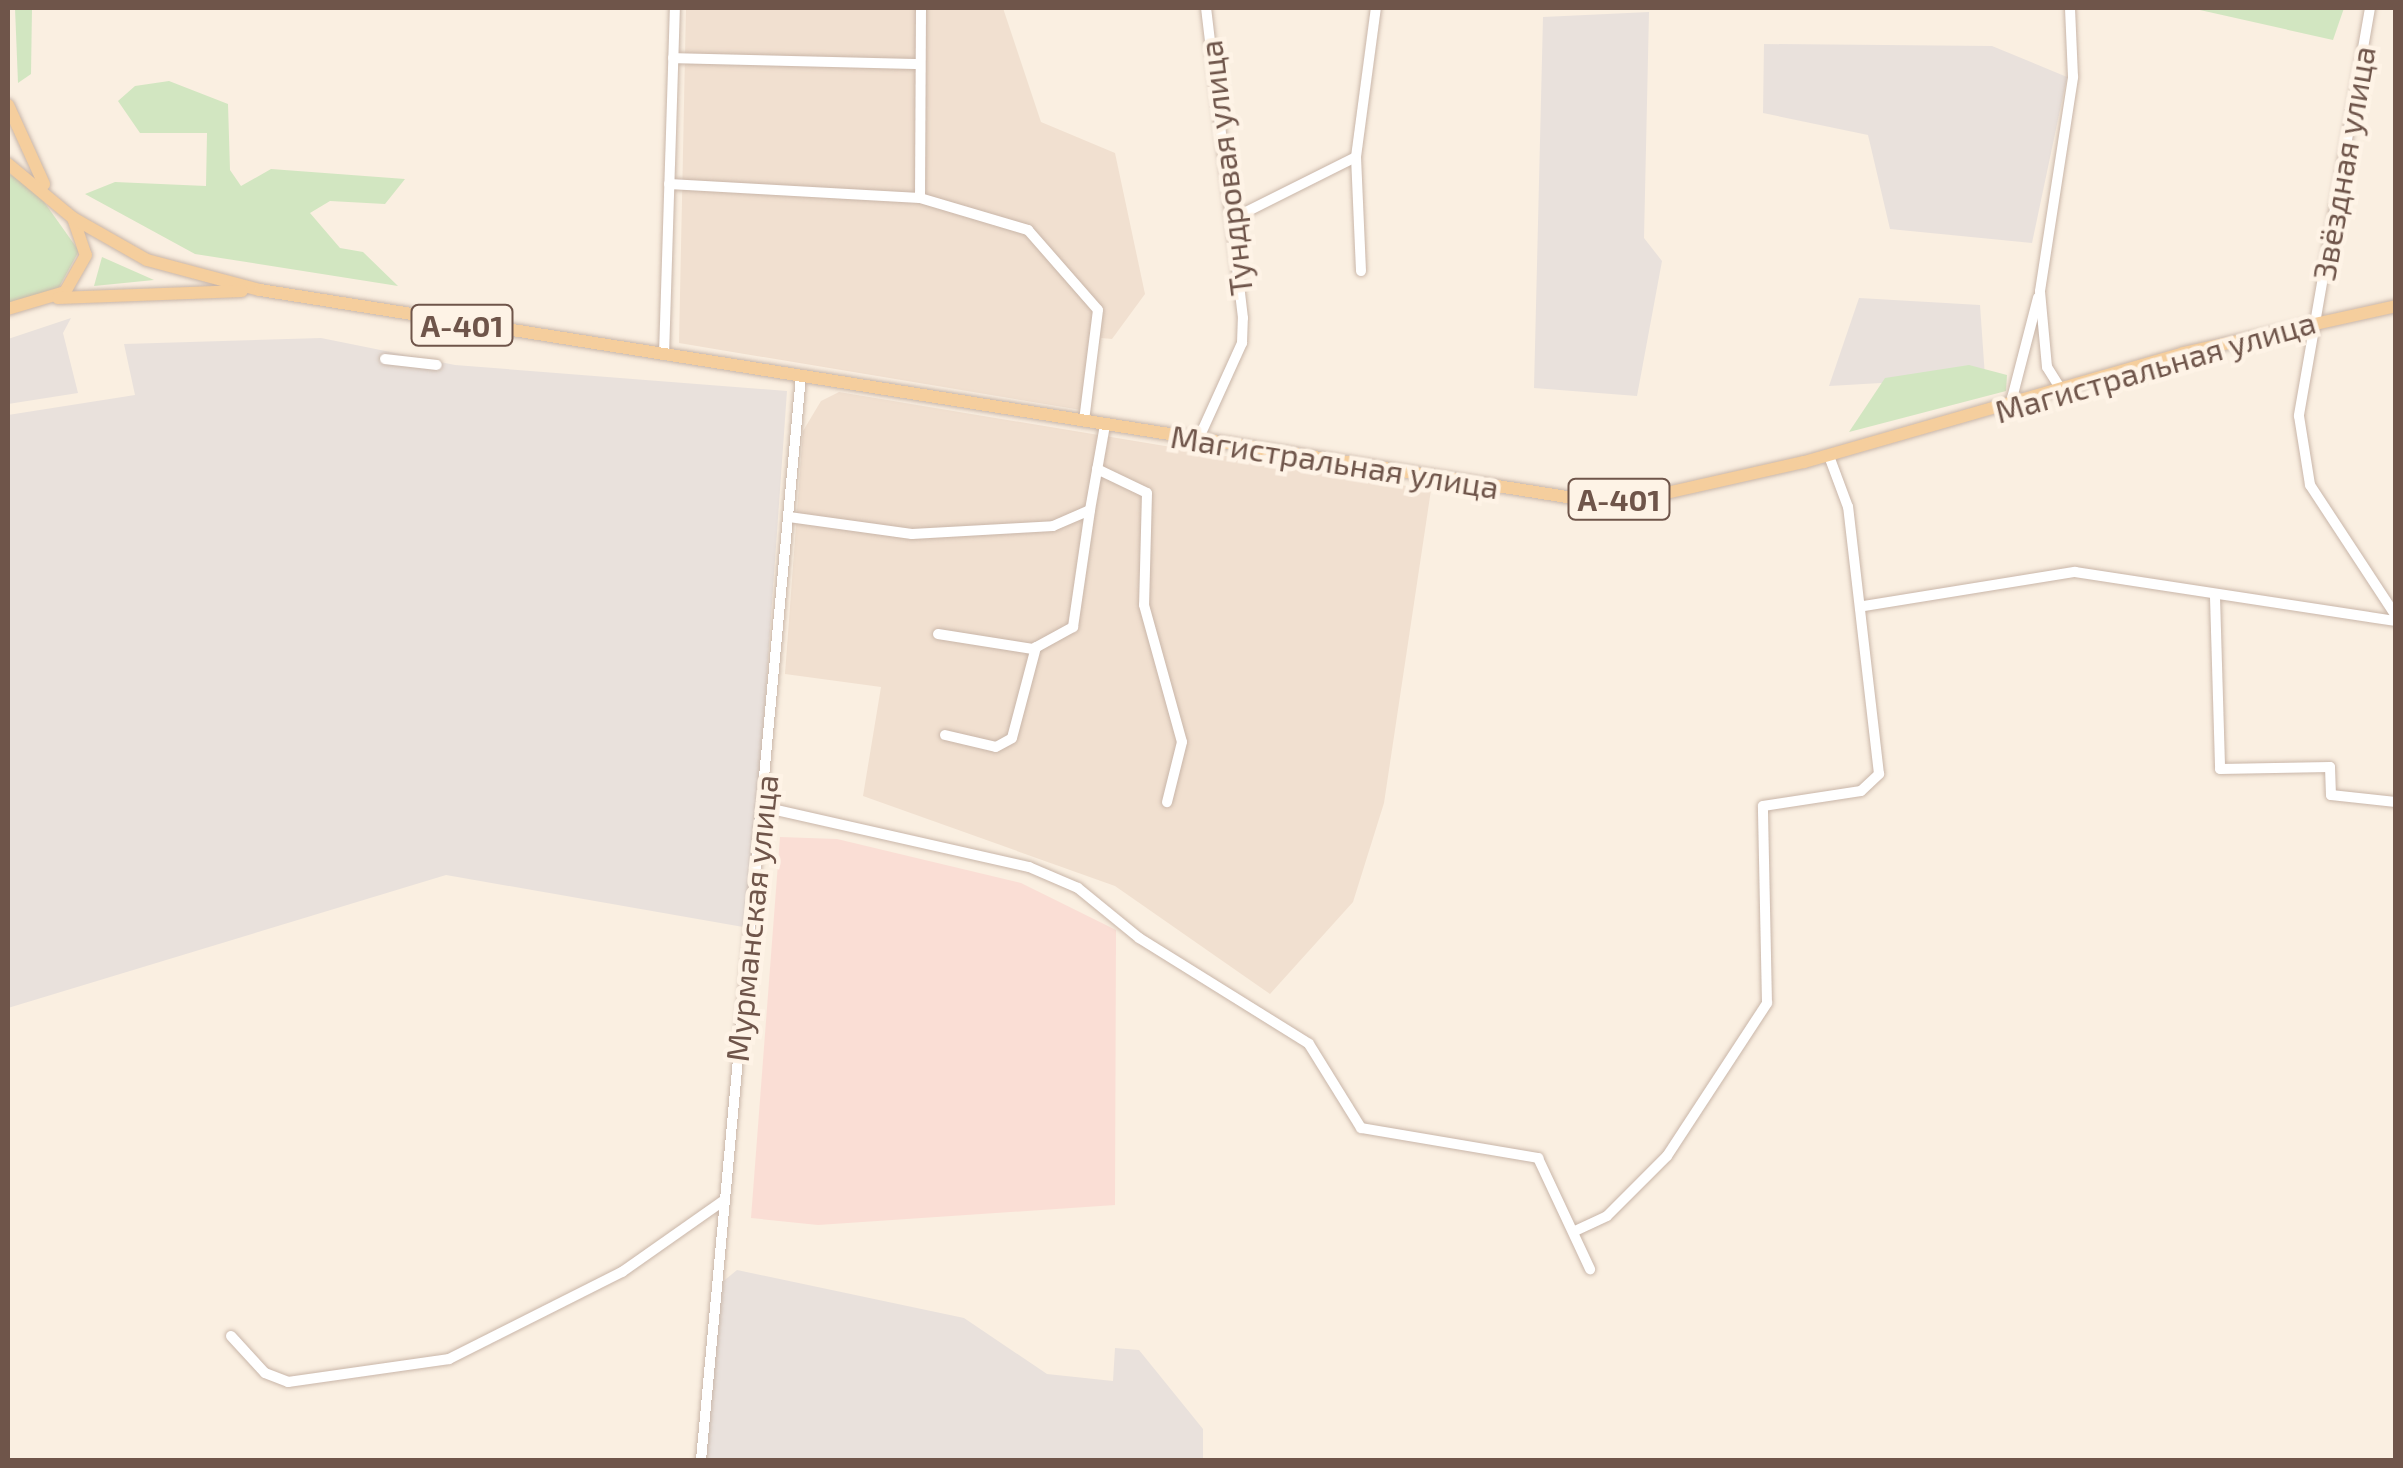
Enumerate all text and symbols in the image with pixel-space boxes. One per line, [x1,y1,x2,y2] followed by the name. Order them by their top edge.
[1190,38,1260,298] street label: Тундровая улица
[2303,43,2383,283] street label: Звёздная улица
[410,300,514,350] road number: А-401
[1990,302,2320,430] street label: Магистральная улица
[1168,416,1502,506] street label: Магистральная улица
[1566,474,1672,524] road number: А-401
[717,773,785,1063] street label: Мурманская улица

